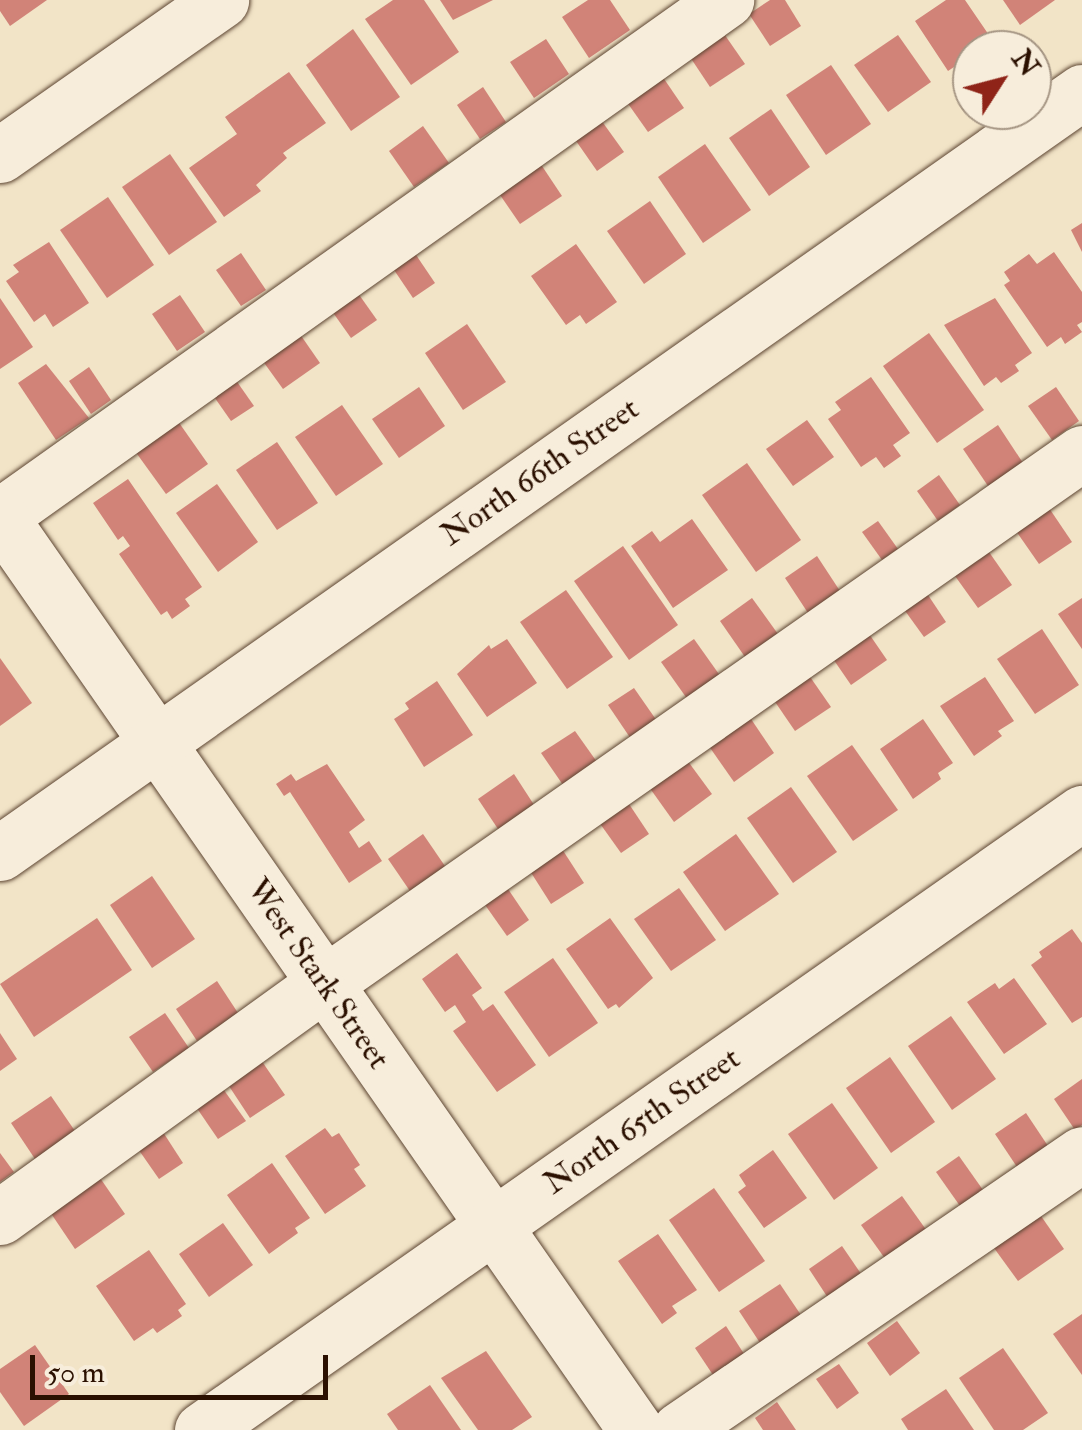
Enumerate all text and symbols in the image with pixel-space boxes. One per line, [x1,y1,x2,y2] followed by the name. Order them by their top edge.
[952,30,1052,130] north arrow
[1004,43,1047,84] text: N
[434,390,646,554] street label: North 66th Street
[238,871,398,1077] street label: West Stark Street
[537,1039,747,1203] street label: North 65th Street
[35,1335,332,1397] scale bar
[47,1354,105,1391] text: 50 m

